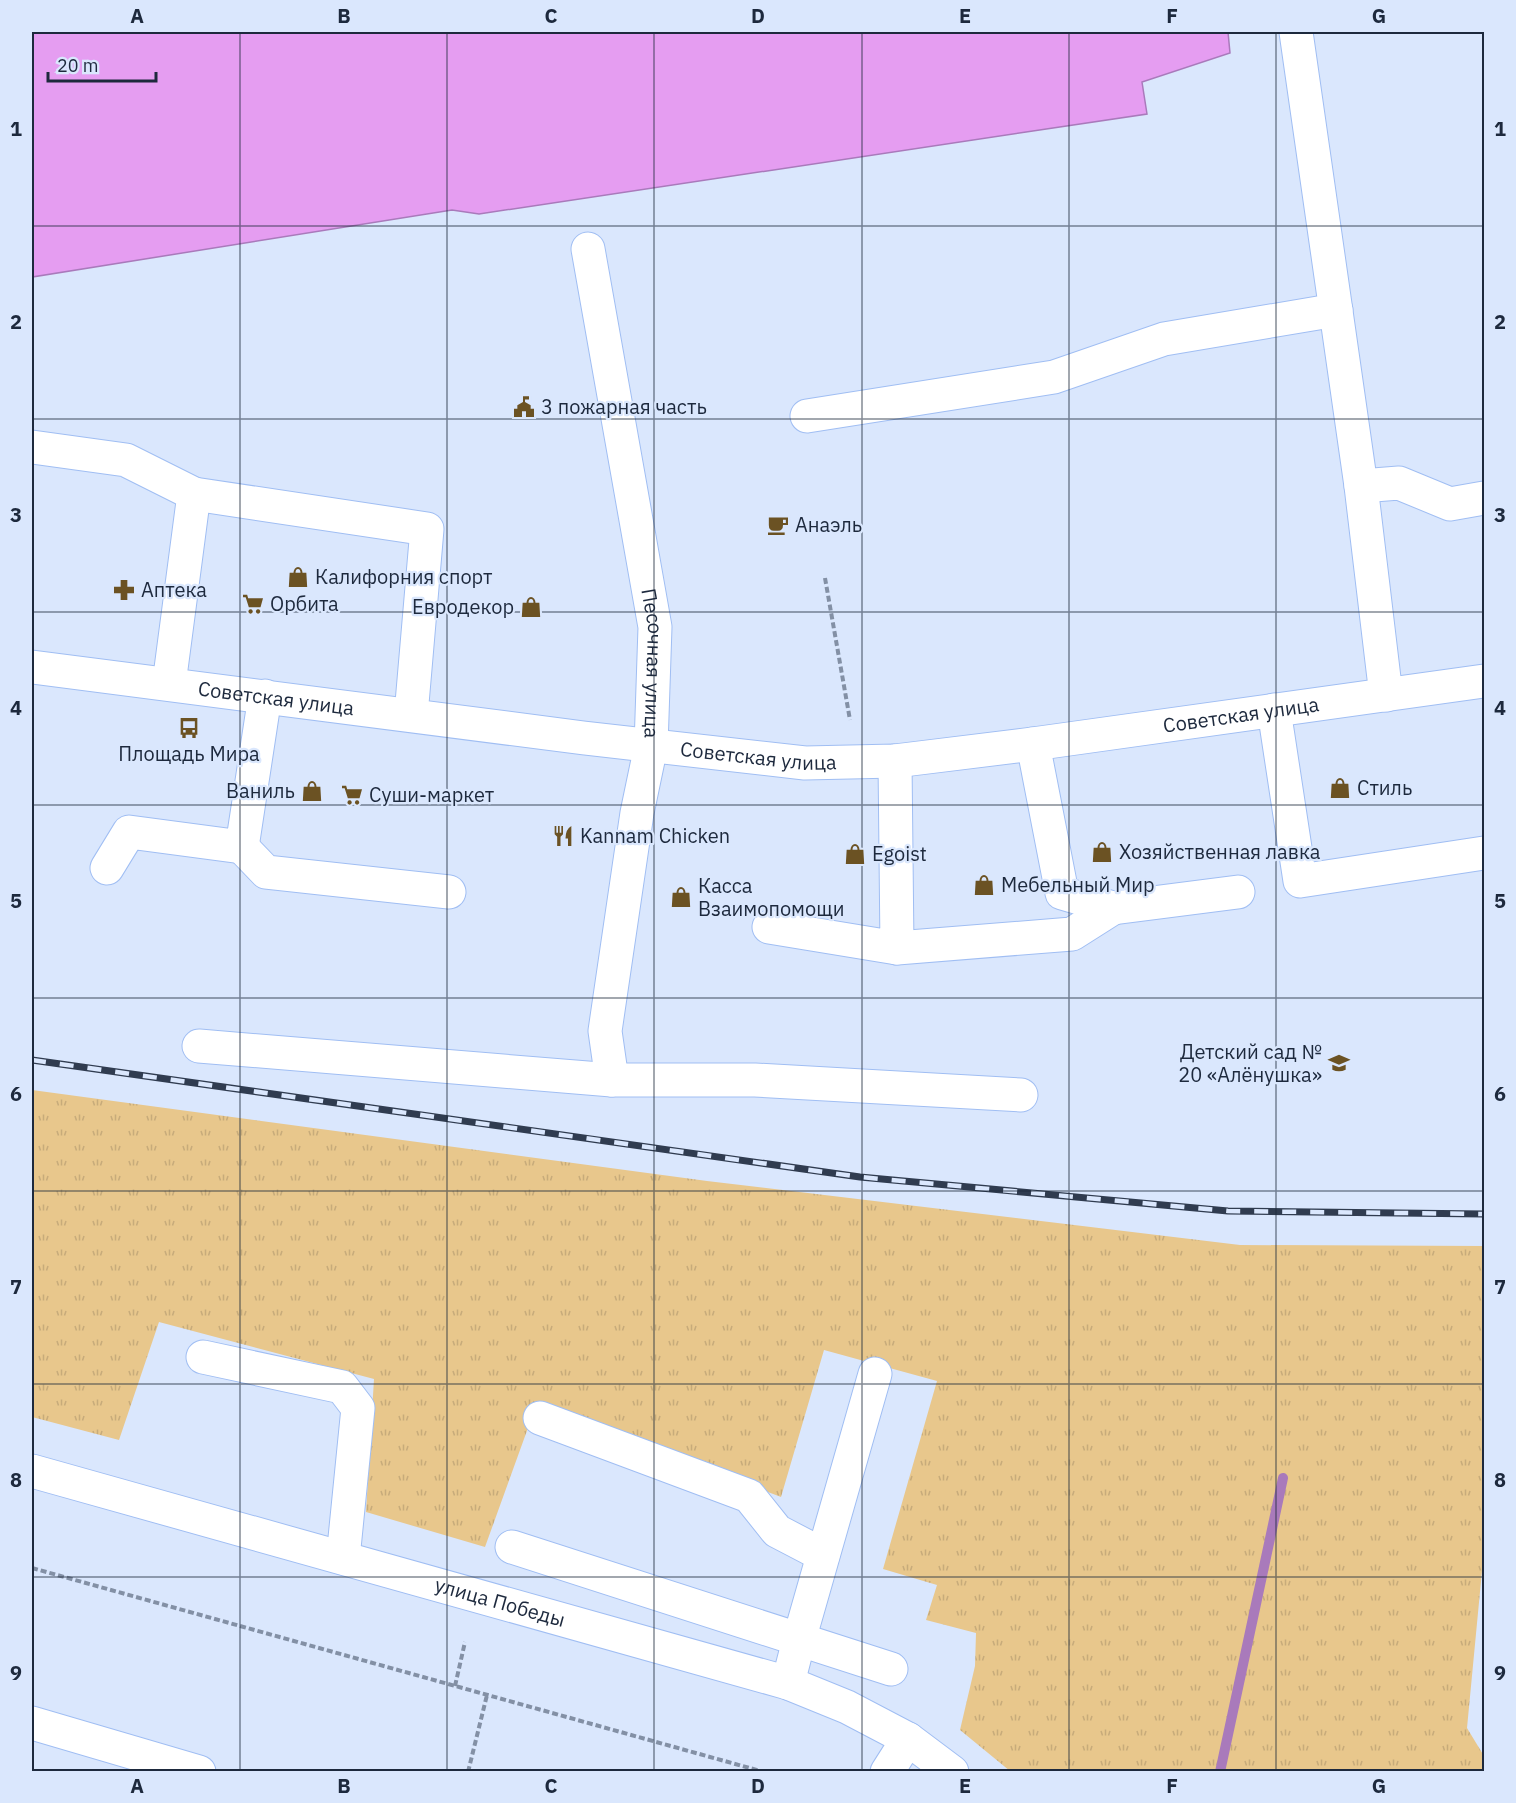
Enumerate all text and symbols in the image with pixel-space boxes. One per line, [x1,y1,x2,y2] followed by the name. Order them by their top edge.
[130,2,144,29] text: A
[337,2,351,29] text: B
[544,2,558,29] text: C
[751,2,765,29] text: D
[959,2,971,29] text: E
[1166,2,1178,29] text: F
[1372,2,1386,29] text: G
[48,45,156,83] scale bar
[57,54,99,77] text: 20 m
[10,115,22,142] text: 1
[1494,115,1506,142] text: 1
[10,308,22,335] text: 2
[1494,308,1506,335] text: 2
[541,393,707,420] place label: 3 пожарная часть
[512,395,536,419] public building icon: 3 пожарная часть
[10,501,22,528] text: 3
[1494,501,1506,528] text: 3
[795,511,862,538] place label: Анаэль
[766,513,790,537] cafe icon: Анаэль
[315,563,493,590] place label: Калифорния спорт
[286,565,310,589] shop icon: Калифорния спорт
[141,576,207,603] place label: Аптека
[112,578,136,602] pharmacy icon: Аптека
[635,586,669,739] street label: Песочная улица
[270,590,339,617] place label: Орбита
[241,592,265,616] supermarket icon: Орбита
[412,593,514,620] place label: Евродекор
[519,595,543,619] shop icon: Евродекор
[196,674,356,721] street label: Советская улица
[1161,690,1321,739] street label: Советская улица
[10,694,22,721] text: 4
[1494,694,1506,721] text: 4
[177,716,201,740] bus stop icon: Площадь Мира
[679,735,837,776] street label: Советская улица
[118,740,260,767] place label: Площадь Мира
[1357,774,1412,801] place label: Стиль
[1328,776,1352,800] shop icon: Стиль
[226,777,295,804] place label: Ваниль
[300,779,324,803] shop icon: Ваниль
[369,781,495,808] place label: Суши-маркет
[340,783,364,807] supermarket icon: Суши-маркет
[580,822,730,849] place label: Kannam Chicken
[551,824,575,848] restaurant icon: Kannam Chicken
[1119,838,1321,865] place label: Хозяйственная лавка
[872,840,927,867] place label: Egoist
[1090,840,1114,864] shop icon: Хозяйственная лавка
[843,842,867,866] shop icon: Egoist
[1001,871,1155,898] place label: Мебельный Мир
[698,872,844,922] place label: Касса Взаимопомощи
[972,873,996,897] shop icon: Мебельный Мир
[669,885,693,909] shop icon: Касса Взаимопомощи
[10,887,22,914] text: 5
[1494,887,1506,914] text: 5
[1178,1038,1322,1088] place label: Детский сад № 20 «Алёнушка»
[1327,1051,1351,1075] school or university icon: Детский сад № 20 «Алёнушка»
[10,1080,22,1107] text: 6
[1494,1080,1506,1107] text: 6
[10,1273,22,1300] text: 7
[1494,1273,1506,1300] text: 7
[10,1466,22,1493] text: 8
[1494,1466,1506,1493] text: 8
[432,1571,568,1633] street label: улица Победы
[10,1659,22,1686] text: 9
[1494,1659,1506,1686] text: 9
[130,1772,144,1799] text: A
[337,1772,351,1799] text: B
[544,1772,558,1799] text: C
[751,1772,765,1799] text: D
[959,1772,971,1799] text: E
[1166,1772,1178,1799] text: F
[1372,1772,1386,1799] text: G

